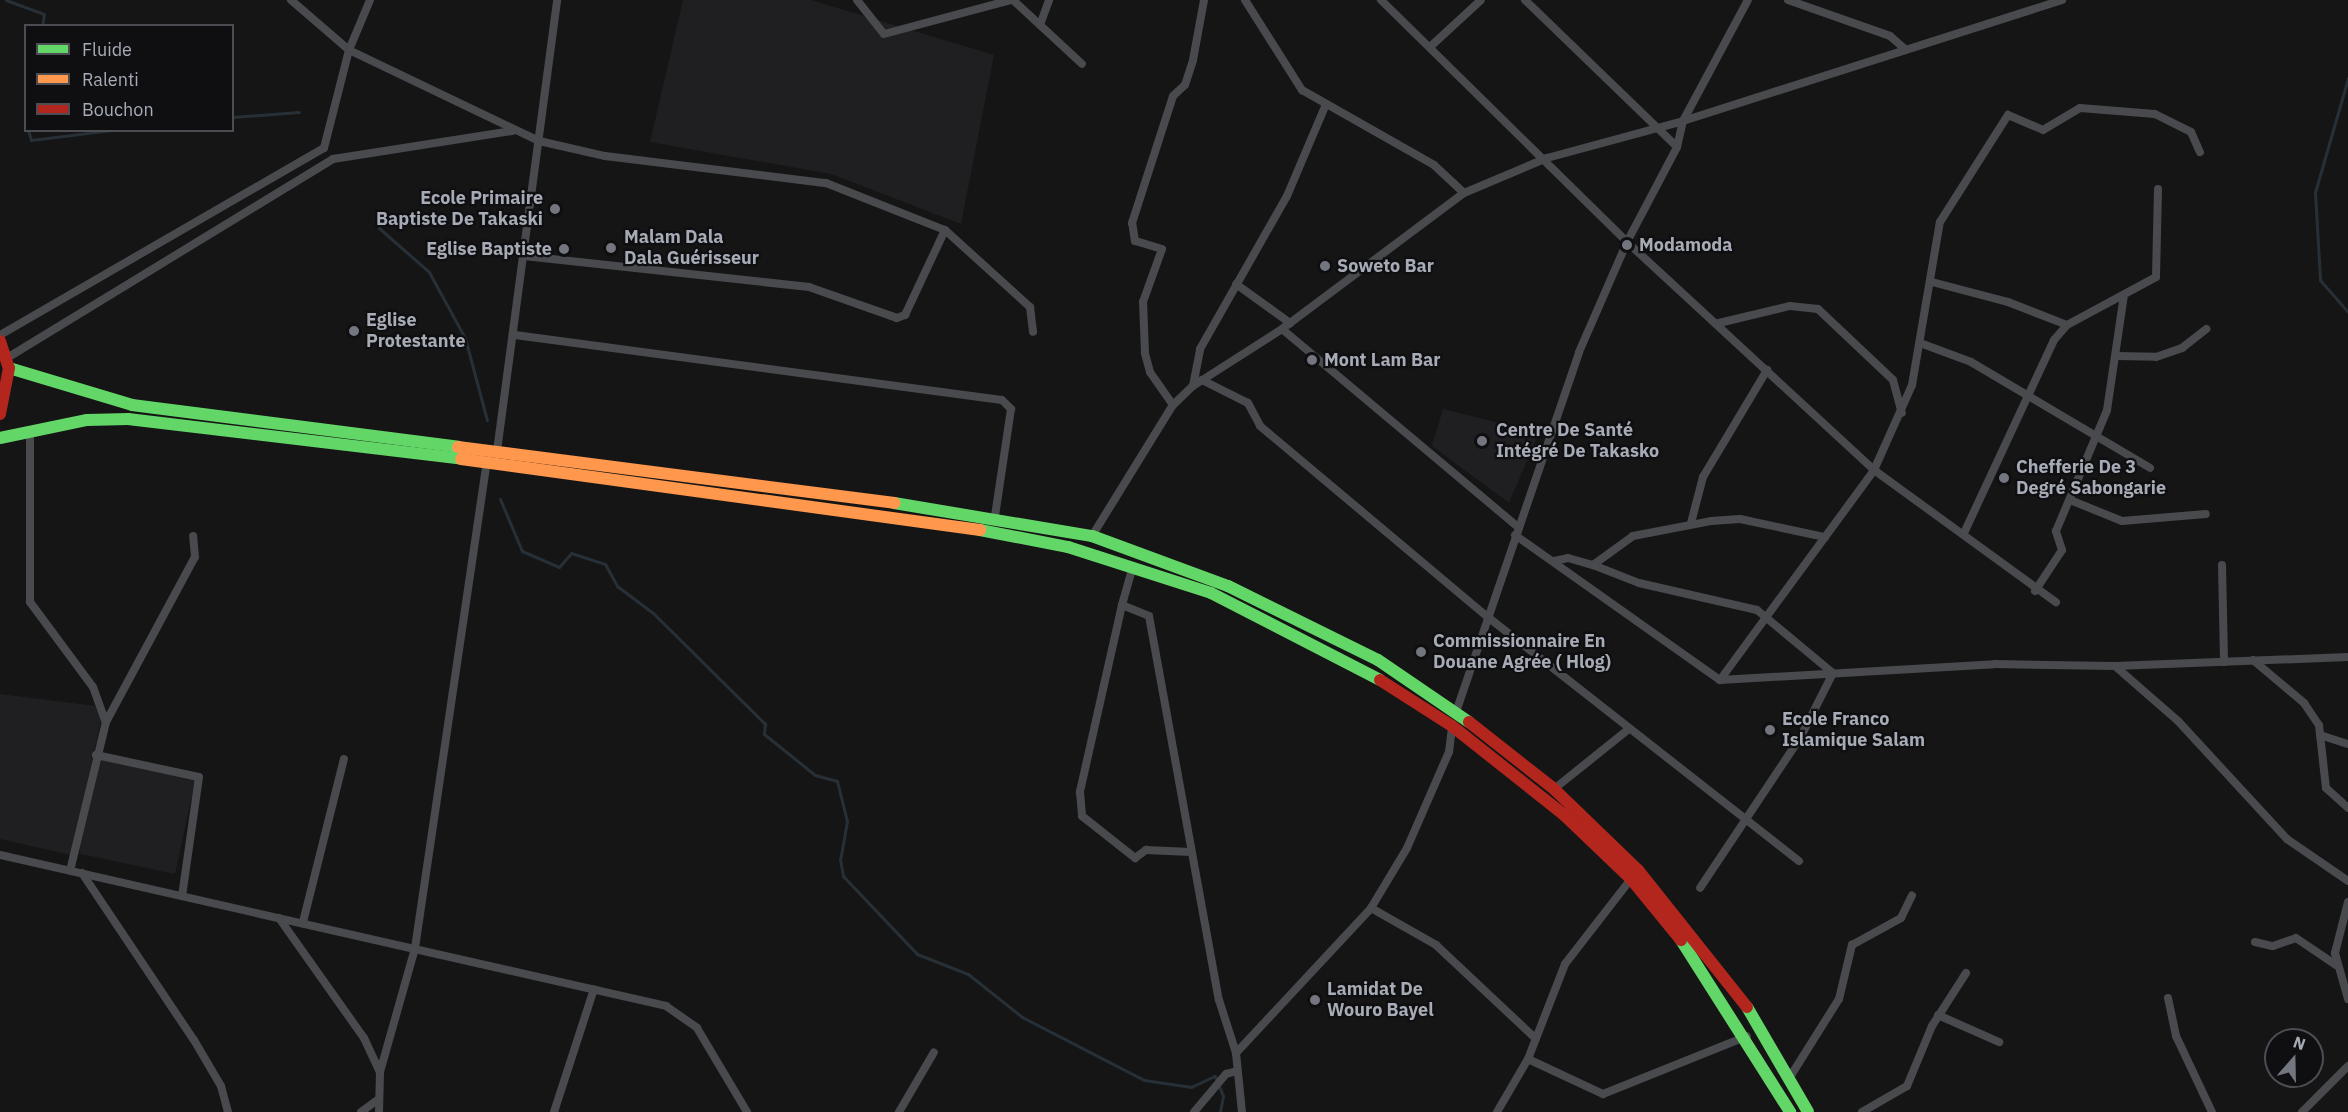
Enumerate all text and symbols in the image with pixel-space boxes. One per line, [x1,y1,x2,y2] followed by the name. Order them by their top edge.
[24,24,234,132] legend
[82,38,132,61] text: Fluide
[82,68,139,91] text: Ralenti
[82,98,154,121] text: Bouchon
[376,188,543,230] place label: Ecole Primaire Baptiste De Takaski
[548,202,562,216] marker: Ecole Primaire Baptiste De Takaski
[624,227,759,270] place label: Malam Dala Dala Guérisseur
[1639,234,1733,256] place label: Modamoda
[426,238,552,260] place label: Eglise Baptiste
[1620,238,1634,252] marker: Modamoda
[602,239,620,257] marker: Malam Dala Dala Guérisseur
[557,242,571,256] marker: Eglise Baptiste
[1337,255,1434,277] place label: Soweto Bar
[1318,259,1332,273] marker: Soweto Bar
[366,310,466,352] place label: Eglise Protestante
[347,324,361,338] marker: Eglise Protestante
[1324,349,1440,371] place label: Mont Lam Bar
[1305,353,1319,367] marker: Mont Lam Bar
[1496,420,1659,462] place label: Centre De Santé Intégré De Takasko
[1473,432,1491,450] marker: Centre De Santé Intégré De Takasko
[2016,457,2166,500] place label: Chefferie De 3 Degré Sabongarie
[1997,471,2011,485] marker: Chefferie De 3 Degré Sabongarie
[1433,631,1611,674] place label: Commissionnaire En Douane Agrée ( Hlog)
[1414,645,1428,659] marker: Commissionnaire En Douane Agrée ( Hlog)
[1782,709,1925,752] place label: Ecole Franco Islamique Salam
[1763,723,1777,737] marker: Ecole Franco Islamique Salam
[1327,979,1434,1022] place label: Lamidat De Wouro Bayel
[1308,993,1322,1007] marker: Lamidat De Wouro Bayel
[2264,1028,2324,1088] north arrow
[2291,1032,2308,1054] text: N

